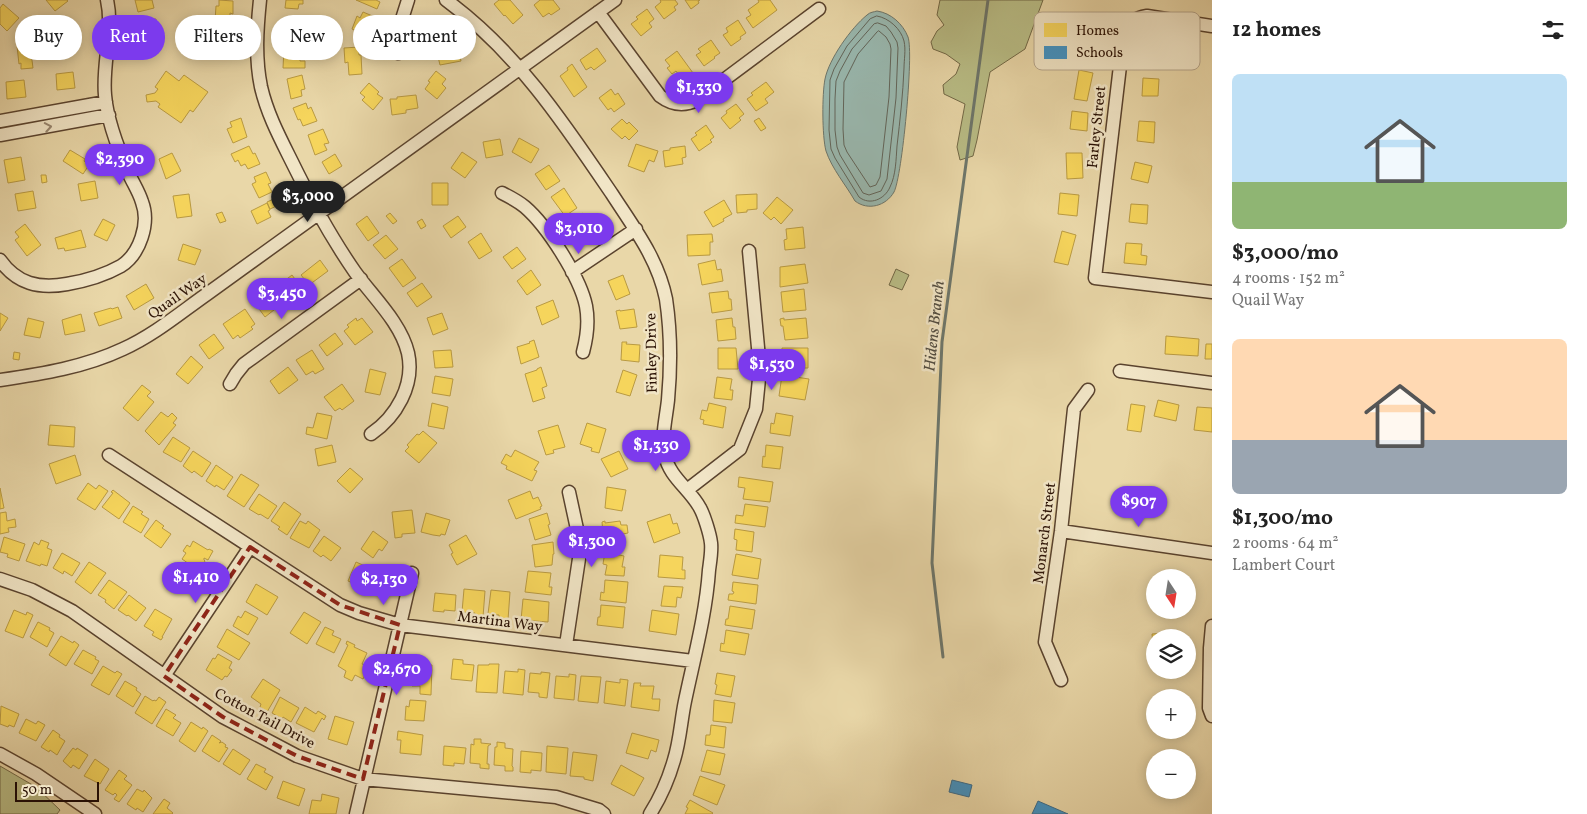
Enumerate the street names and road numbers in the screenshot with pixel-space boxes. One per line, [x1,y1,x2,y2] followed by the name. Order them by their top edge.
[1083,85,1112,169] street label: Farley Street
[144,269,212,325] street label: Quail Way
[641,313,664,393] street label: Finley Drive
[1029,481,1062,585] street label: Monarch Street
[456,607,544,638] street label: Martina Way
[210,684,318,755] street label: Cotton Tail Drive

